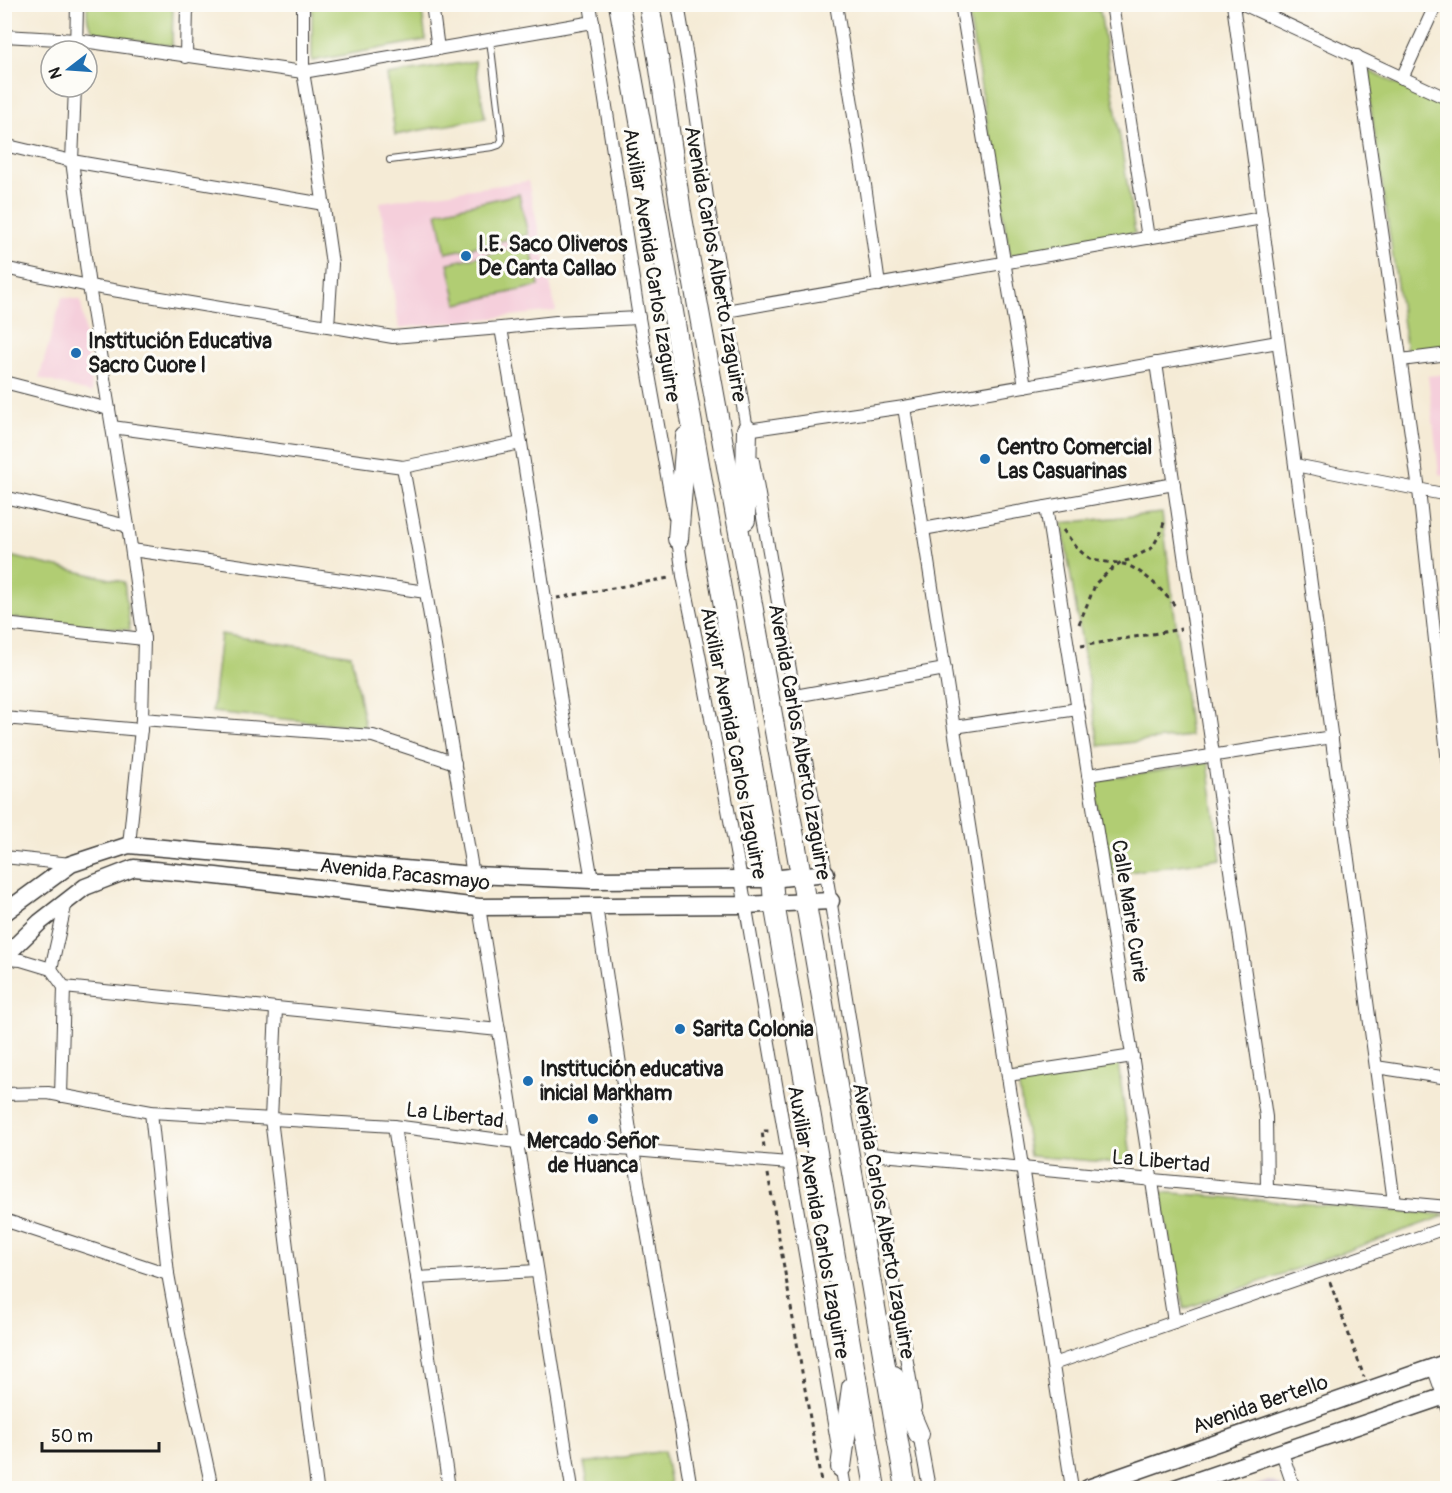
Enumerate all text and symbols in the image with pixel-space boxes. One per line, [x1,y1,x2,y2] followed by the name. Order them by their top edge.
[39,39,99,99] north arrow
[44,65,67,81] text: N
[678,124,753,405] street label: Avenida Carlos Alberto Izaguirre
[617,126,687,405] street label: Auxiliar Avenida Carlos Izaguirre
[478,231,628,282] place label: I.E. Saco Oliveros De Canta Callao
[459,249,473,263] marker: I.E. Saco Oliveros De Canta Callao
[88,328,272,379] place label: Institución Educativa Sacro Cuore I
[69,346,83,360] marker: Institución Educativa Sacro Cuore I
[997,434,1152,485] place label: Centro Comercial Las Casuarinas
[978,452,992,466] marker: Centro Comercial Las Casuarinas
[762,602,837,883] street label: Avenida Carlos Alberto Izaguirre
[694,605,773,882] street label: Auxiliar Avenida Carlos Izaguirre
[1105,838,1154,985] street label: Calle Marie Curie
[319,852,491,897] street label: Avenida Pacasmayo
[692,1016,814,1043] place label: Sarita Colonia
[673,1022,687,1036] marker: Sarita Colonia
[540,1056,724,1107] place label: Institución educativa inicial Markham
[521,1074,535,1088] marker: Institución educativa inicial Markham
[846,1081,921,1362] street label: Avenida Carlos Alberto Izaguirre
[781,1083,856,1361] street label: Auxiliar Avenida Carlos Izaguirre
[404,1096,505,1135] street label: La Libertad
[586,1112,600,1126] marker: Mercado Señor de Huanca
[527,1128,660,1179] place label: Mercado Señor de Huanca
[1111,1144,1211,1179] street label: La Libertad
[1189,1369,1332,1440] street label: Avenida Bertello
[42,1415,159,1453] scale bar
[51,1425,93,1448] text: 50 m

